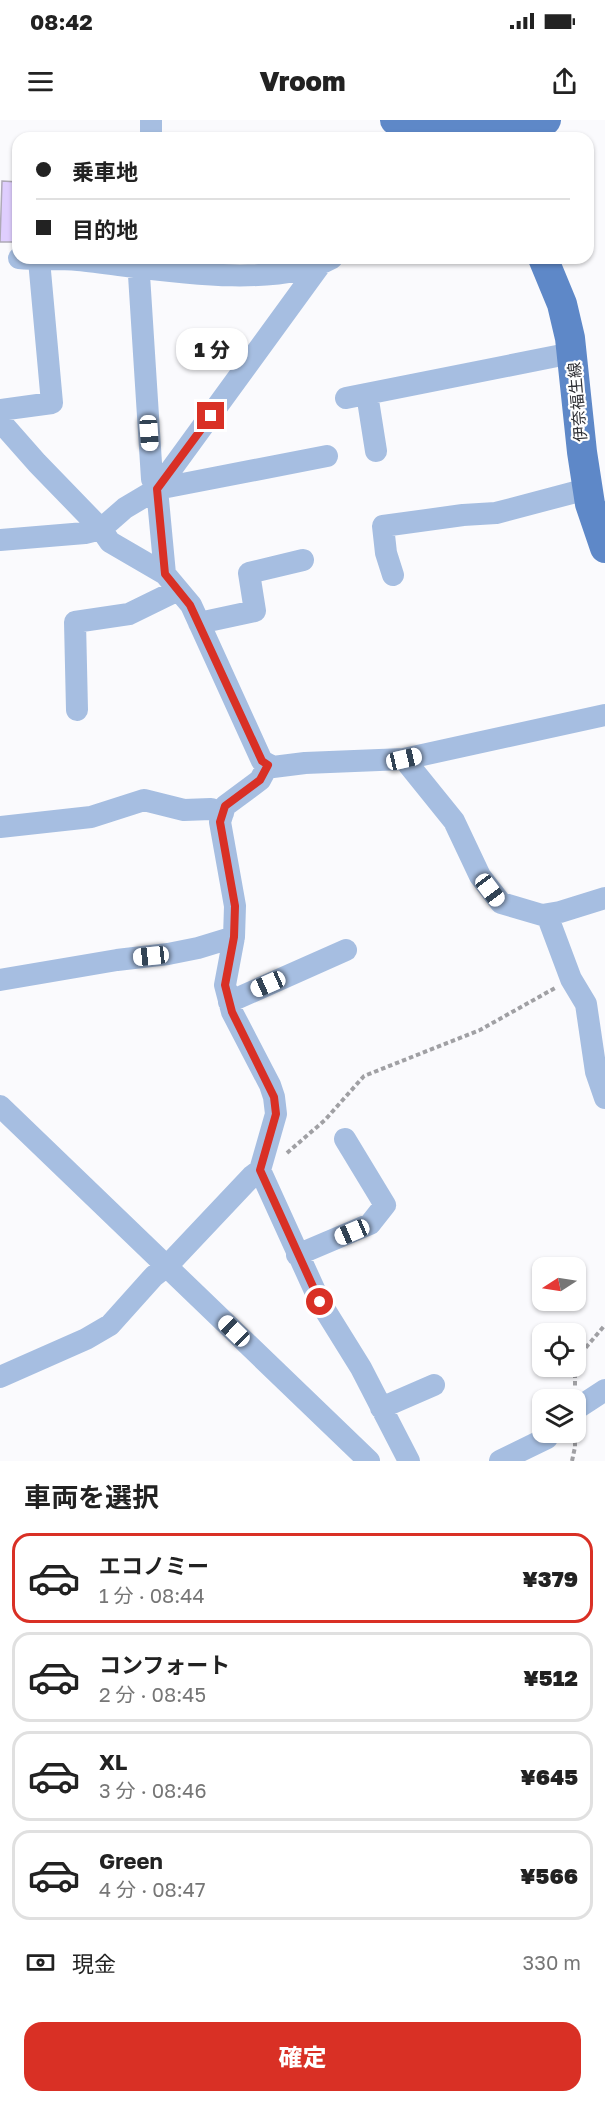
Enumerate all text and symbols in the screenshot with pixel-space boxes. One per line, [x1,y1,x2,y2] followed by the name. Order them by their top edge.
[30,8,93,35] text: 08:42
[24,65,57,98] icon: menu
[260,65,345,97] text: Vroom
[548,65,581,98] icon: share
[72,158,138,185] text: 乗車地
[72,216,138,243] text: 目的地
[175,329,247,371] callout: 1 分
[194,337,230,361] text: 1 分
[564,361,590,443] street label: 伊奈福生線
[197,402,224,429] route end
[139,414,159,452] car
[384,746,424,772] car
[472,870,508,910] car
[132,945,170,967] car
[248,968,288,1000] car
[332,1217,372,1247] car
[532,1257,586,1311] north arrow
[532,1257,586,1443] map controls
[306,1288,333,1315] route start
[215,1312,253,1350] car
[532,1323,586,1377] button: locate
[532,1389,586,1443] button: layers
[24,1481,159,1513] text: 車両を選択
[27,1551,81,1605] icon: car
[99,1552,209,1579] text: エコノミー
[522,1565,578,1592] text: ¥379
[99,1583,205,1607] text: 1 分 · 08:44
[27,1650,81,1704] icon: car
[99,1651,230,1678] text: コンフォート
[523,1664,578,1691] text: ¥512
[99,1682,206,1706] text: 2 分 · 08:45
[99,1748,127,1775] text: XL
[27,1749,81,1803] icon: car
[520,1763,578,1790] text: ¥645
[99,1778,207,1802] text: 3 分 · 08:46
[99,1847,163,1874] text: Green
[27,1848,81,1902] icon: car
[520,1862,578,1889] text: ¥566
[99,1877,206,1901] text: 4 分 · 08:47
[24,1946,57,1979] icon: cash
[72,1950,116,1977] text: 現金
[523,1950,581,1974] text: 330 m
[24,2022,581,2091] button: 確定

